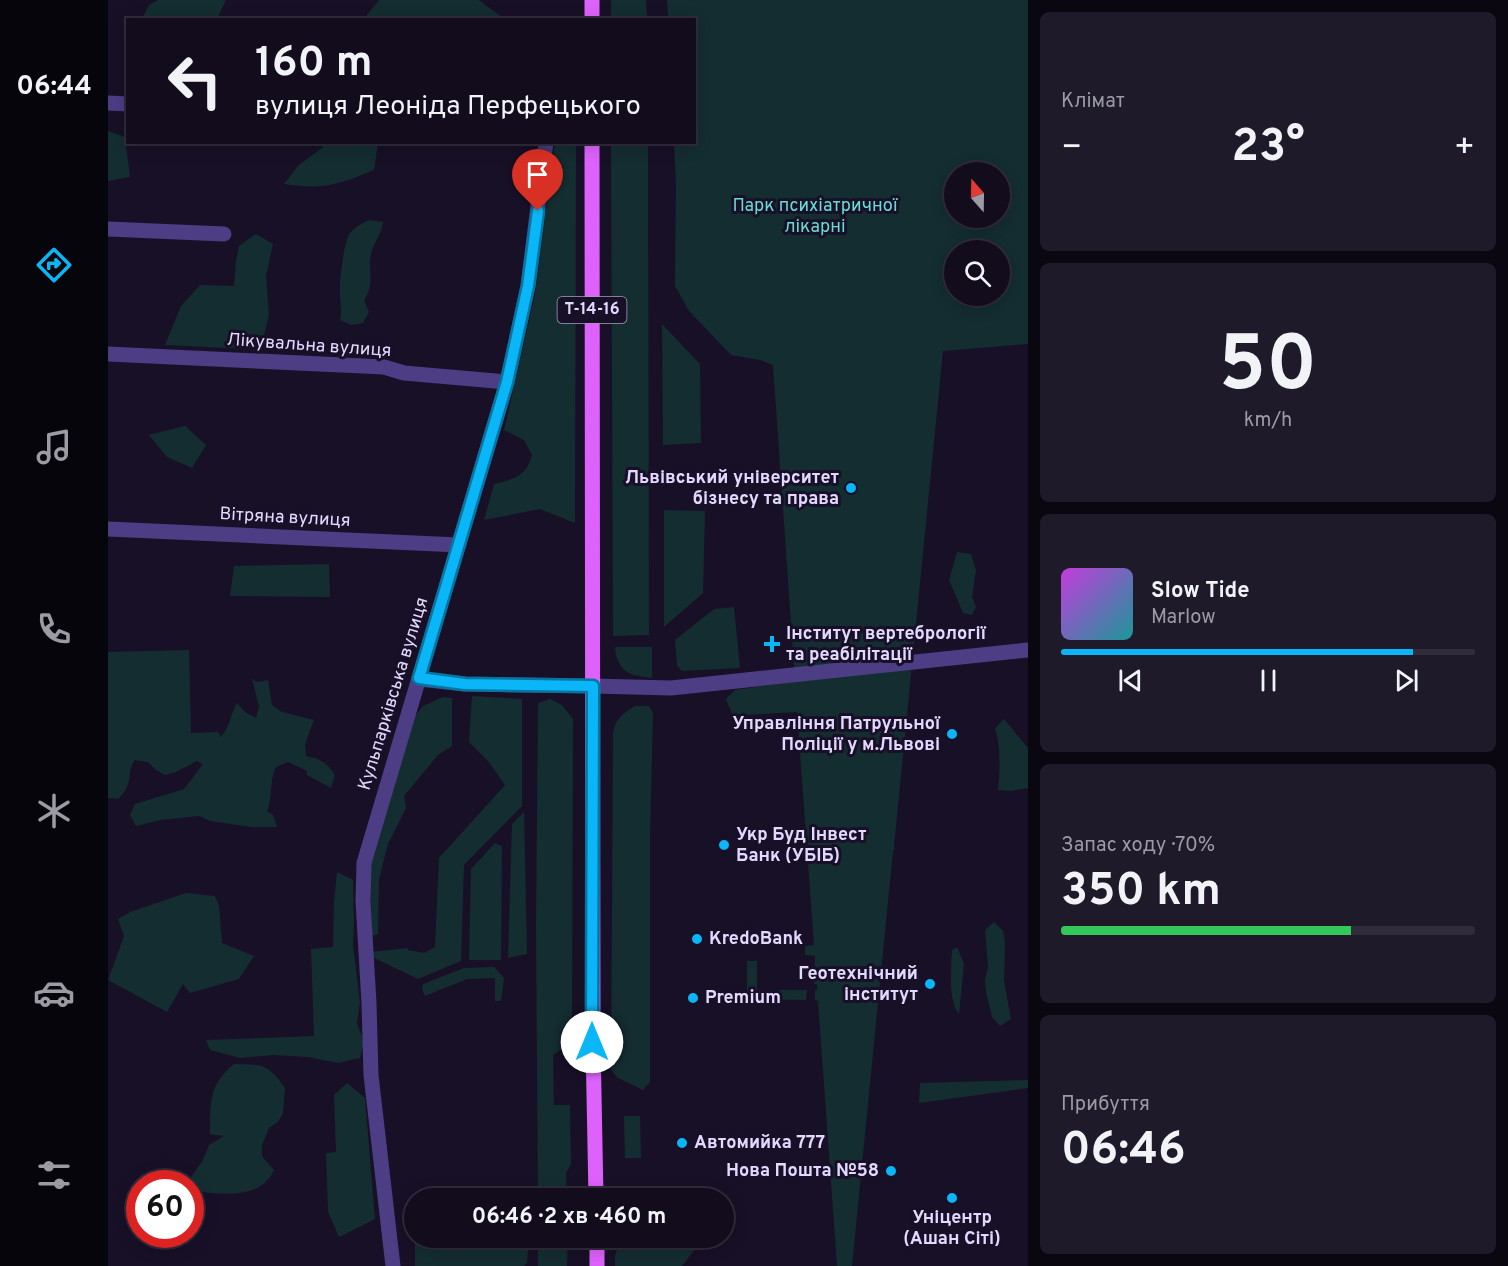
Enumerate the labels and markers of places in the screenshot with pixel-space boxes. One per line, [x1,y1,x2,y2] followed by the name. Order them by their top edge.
[512,149,563,211] pin
[625,467,840,511] place label: Львівський університет бізнесу та права
[844,481,858,495] marker: Львівський університет бізнесу та права
[786,623,987,667] place label: Інститут вертебрології та реабілітації
[763,635,781,653] marker: Інститут вертебрології та реабілітації
[732,713,941,757] place label: Управління Патрульної Поліції у м.Львові
[945,727,959,741] marker: Управління Патрульної Поліції у м.Львові
[736,824,867,868] place label: Укр Буд Інвест Банк (УБІБ)
[717,838,731,852] marker: Укр Буд Інвест Банк (УБІБ)
[709,928,803,951] place label: KredoBank
[690,932,704,946] marker: KredoBank
[798,963,918,1007] place label: Геотехнічний інститут
[923,977,937,991] marker: Геотехнічний інститут
[705,987,781,1010] place label: Premium
[686,991,700,1005] marker: Premium
[694,1132,825,1155] place label: Автомийка 777
[675,1136,689,1150] marker: Автомийка 777
[726,1160,879,1183] place label: Нова Пошта №58
[884,1164,898,1178] marker: Нова Пошта №58
[945,1191,959,1205] marker: Уніцентр (Ашан Сіті)
[903,1207,1001,1251] place label: Уніцентр (Ашан Сіті)

